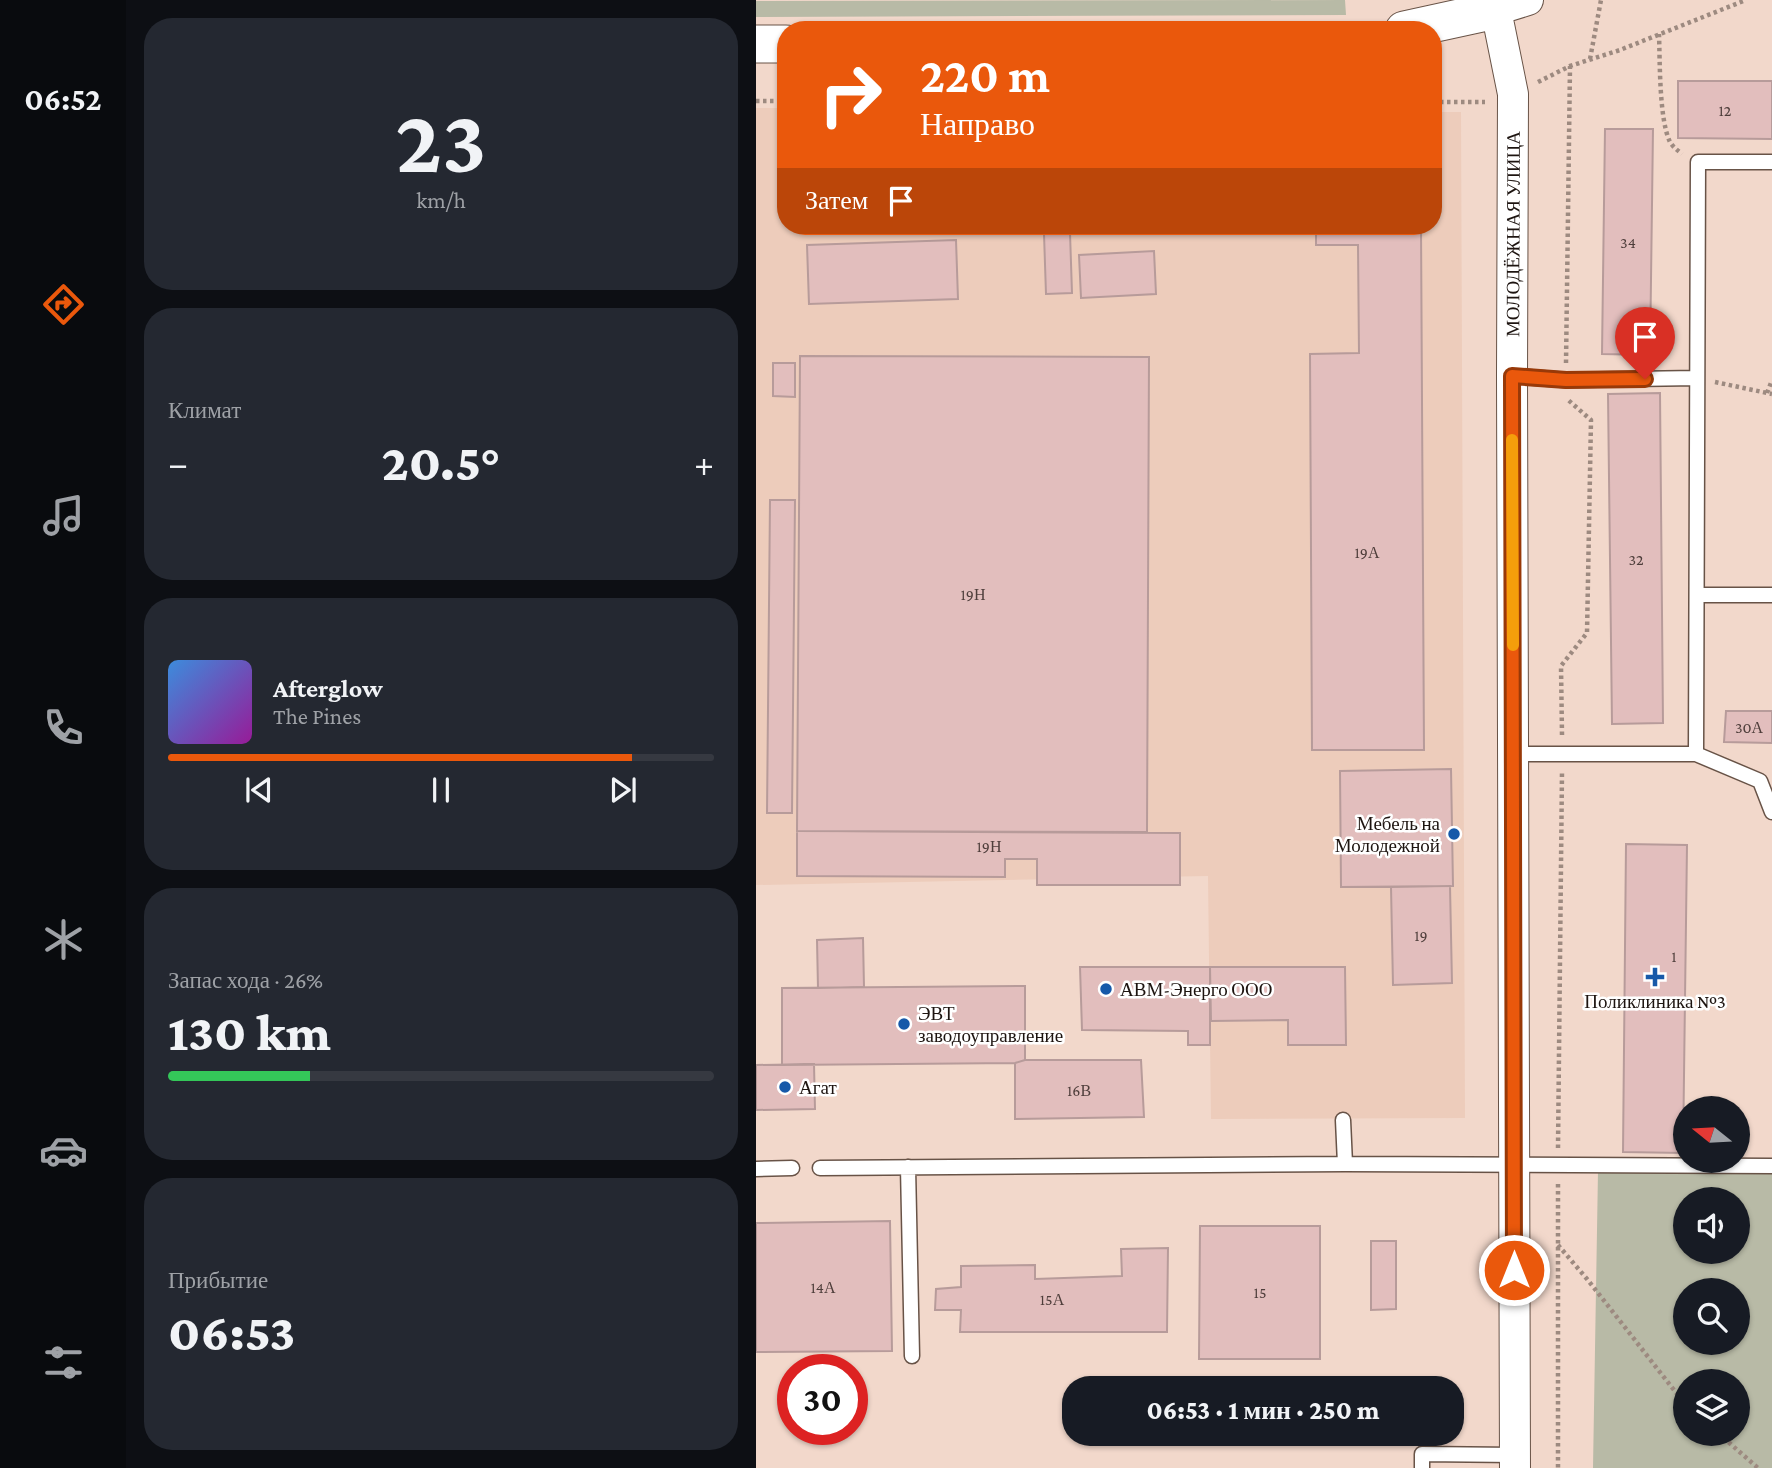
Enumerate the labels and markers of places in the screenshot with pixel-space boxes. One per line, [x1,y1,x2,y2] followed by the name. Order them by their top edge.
[1615,307,1675,379] pin
[1335,813,1441,856] place label: Мебель на Молодежной
[1446,826,1462,842] marker: Мебель на Молодежной
[1645,967,1665,987] marker: Поликлиника №3
[1120,979,1272,1000] place label: АВМ-Энерго ООО
[1098,981,1114,997] marker: АВМ-Энерго ООО
[1584,991,1726,1012] place label: Поликлиника №3
[918,1003,1063,1046] place label: ЭВТ заводоуправление
[896,1016,912,1032] marker: ЭВТ заводоуправление
[799,1077,837,1098] place label: Агат
[777,1079,793,1095] marker: Агат

